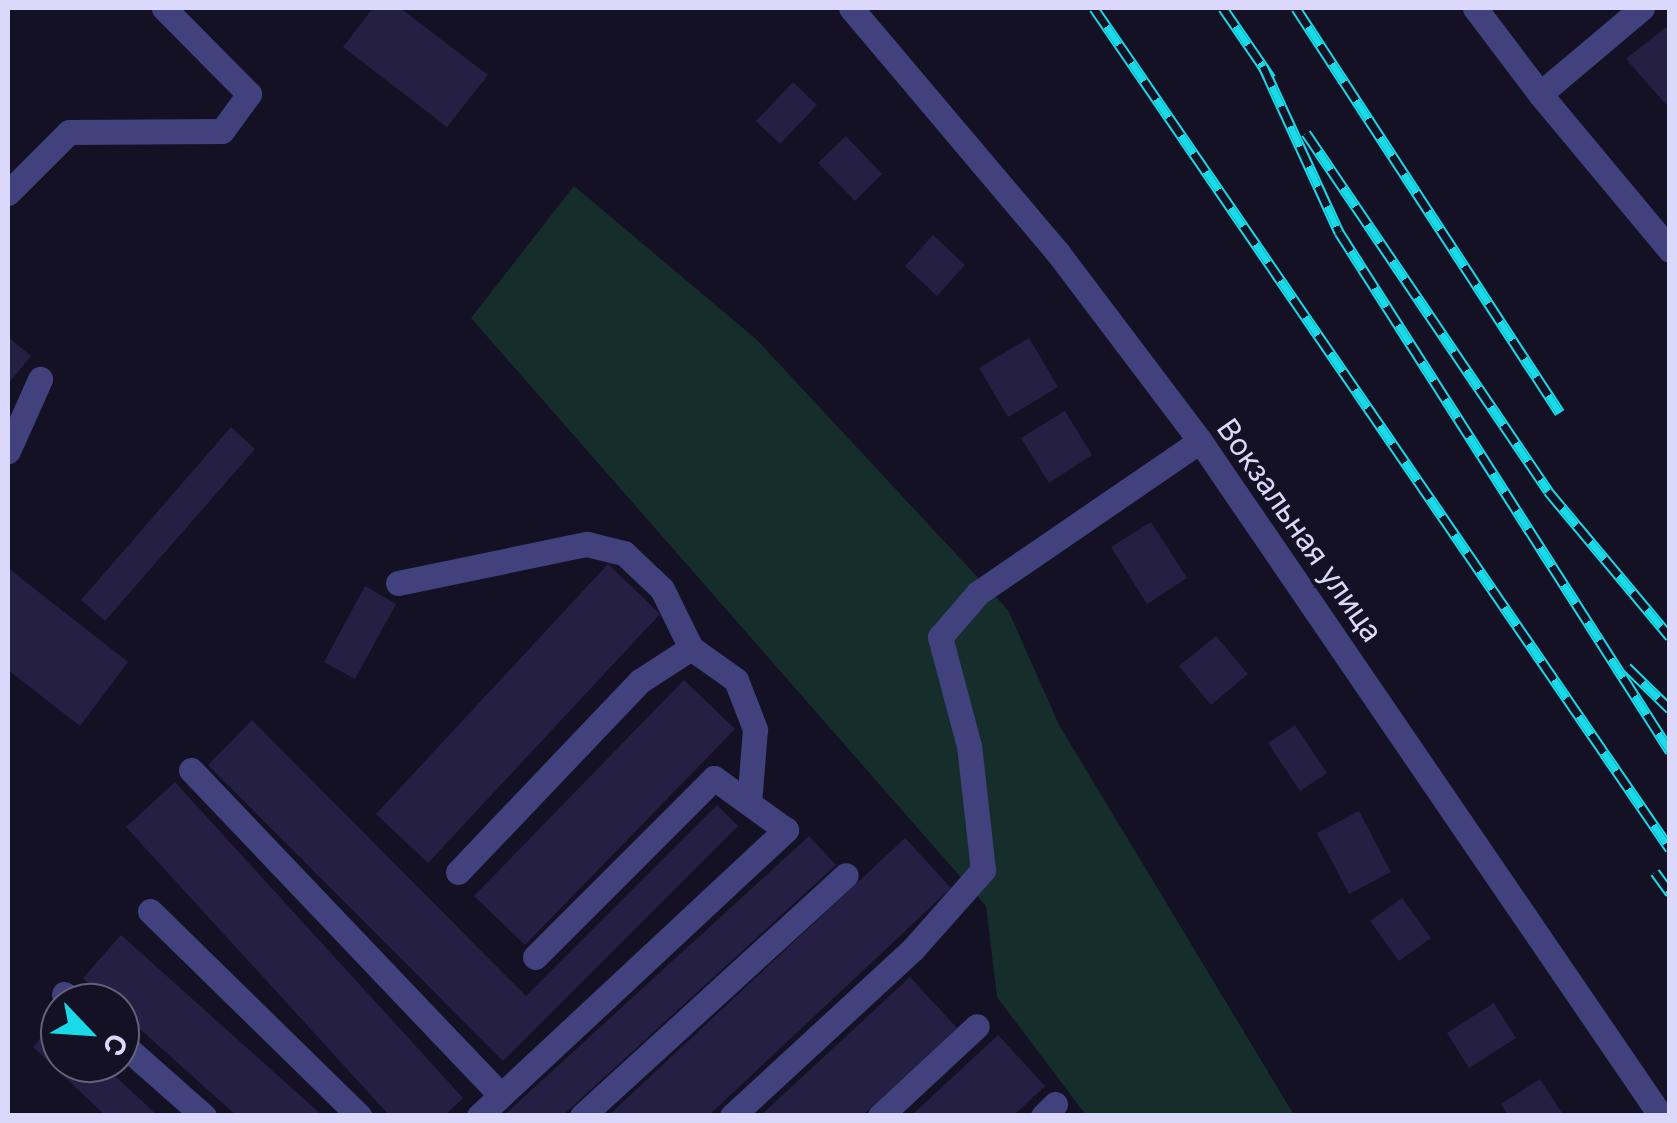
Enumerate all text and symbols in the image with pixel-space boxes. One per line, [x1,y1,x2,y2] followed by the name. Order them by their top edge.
[1210,412,1390,648] street label: Вокзальная улица
[40,983,140,1083] north arrow
[96,1028,135,1061] text: С

